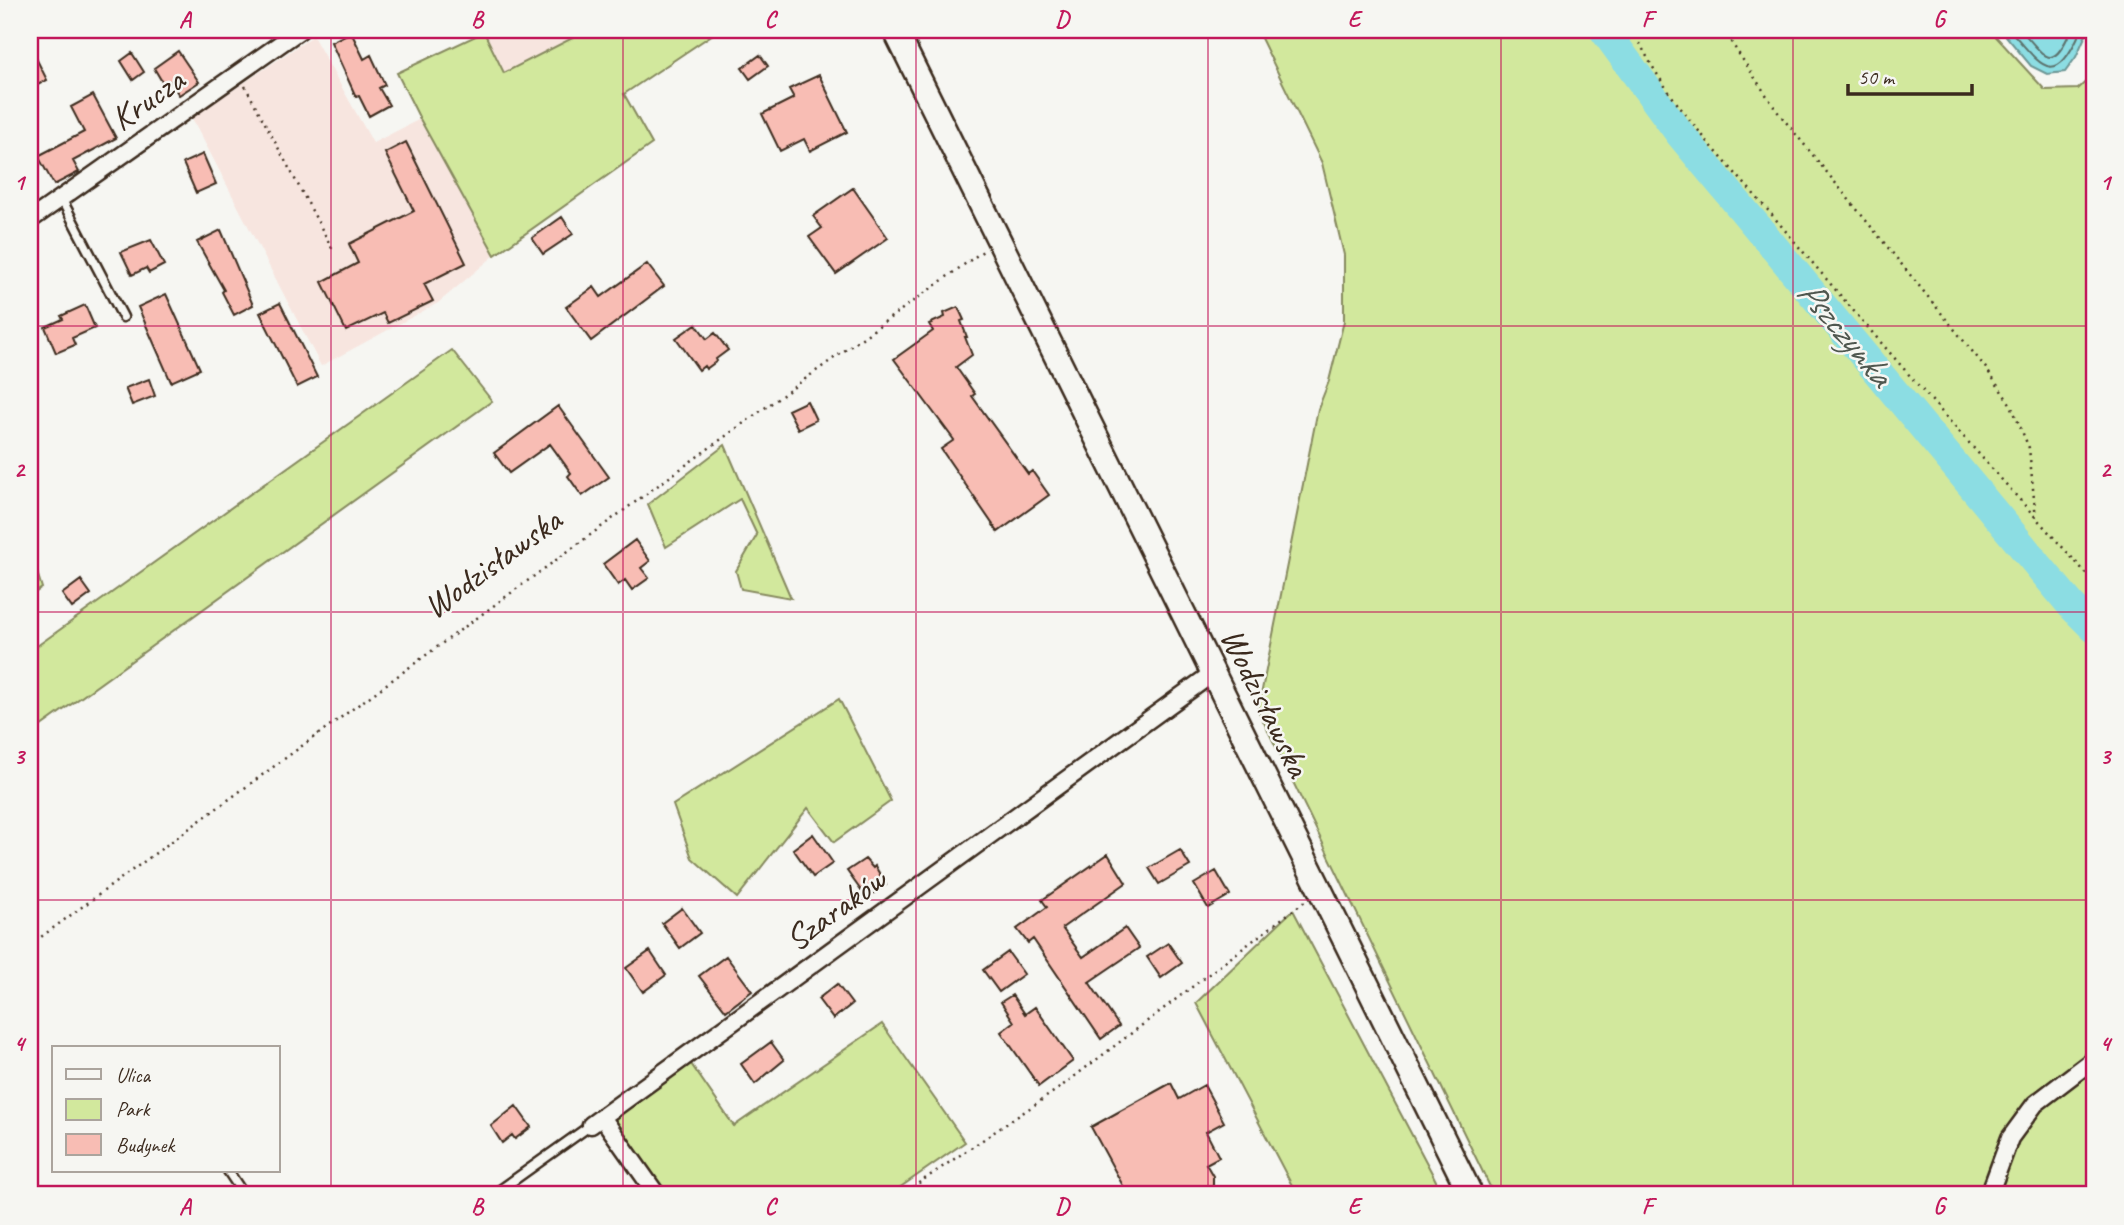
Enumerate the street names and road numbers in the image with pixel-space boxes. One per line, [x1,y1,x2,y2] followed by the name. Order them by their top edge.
[101,57,195,141] street label: Krucza
[414,497,572,629] street label: Wodzisławska
[1210,620,1322,786] street label: Wodzisławska
[776,856,897,961] street label: Szaraków

